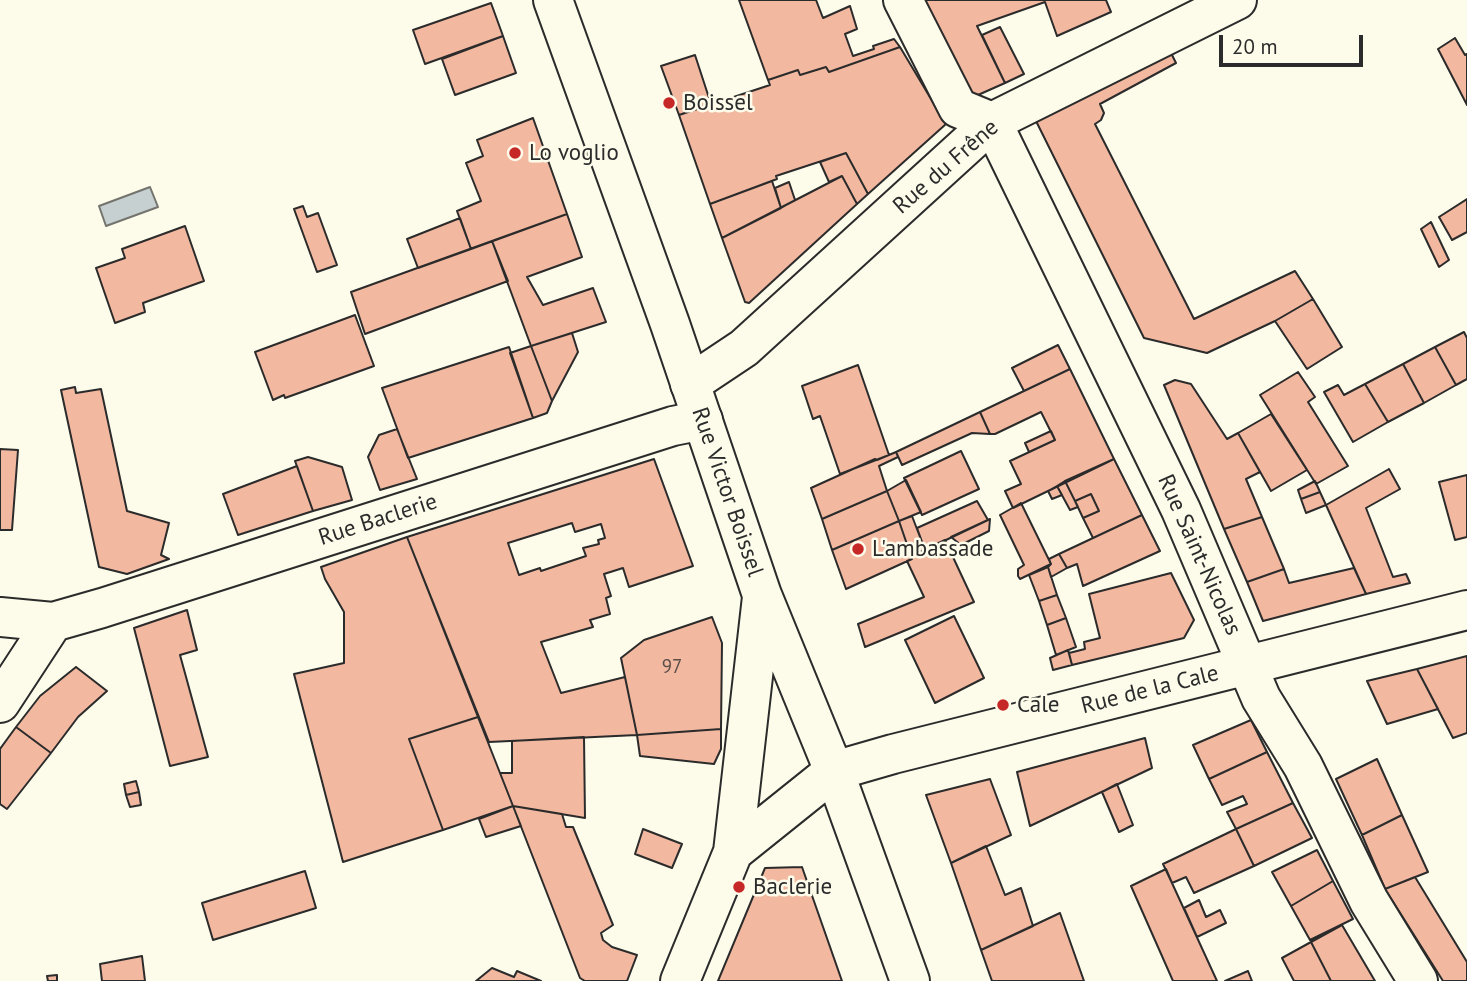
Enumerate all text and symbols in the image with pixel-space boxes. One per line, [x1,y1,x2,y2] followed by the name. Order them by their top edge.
[1222,21,1366,65] scale bar
[1232,33,1278,60] text: 20 m
[683,89,753,117] place label: Boissel
[661,95,677,111] marker: Boissel
[888,114,1004,220] street label: Rue du Frêne
[529,139,619,167] place label: Lo voglio
[507,145,523,161] marker: Lo voglio
[685,404,769,580] street label: Rue Victor Boissel
[1151,470,1247,640] street label: Rue Saint-Nicolas
[315,488,441,552] street label: Rue Baclerie
[872,535,993,563] place label: L'ambassade
[850,541,866,557] marker: L'ambassade
[662,657,682,679] house number: 97
[1078,660,1222,720] street label: Rue de la Cale
[1017,691,1060,719] place label: Cale
[995,697,1011,713] marker: Cale
[753,873,832,901] place label: Baclerie
[731,879,747,895] marker: Baclerie

